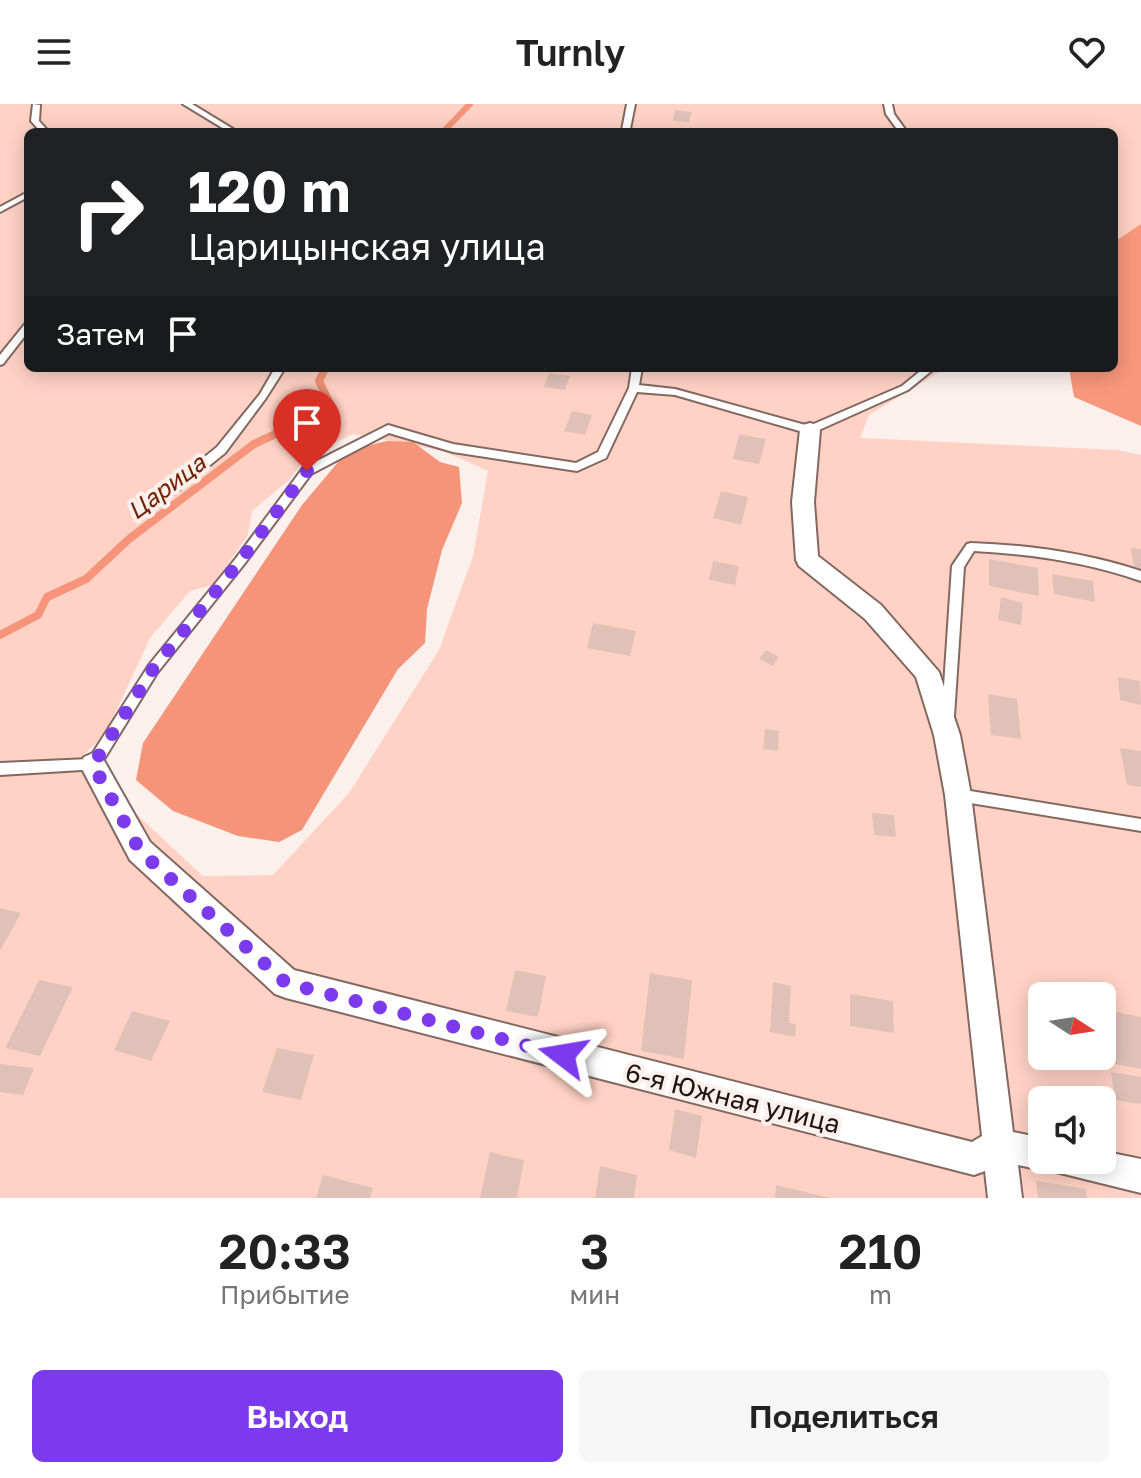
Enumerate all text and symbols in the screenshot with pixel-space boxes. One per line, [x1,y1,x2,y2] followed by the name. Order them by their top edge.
[32,30,76,74] icon: menu
[1065,30,1109,74] icon: heart
[516,31,625,74] text: Turnly
[188,157,350,224] text: 120 m
[56,160,160,264] icon: right
[188,225,546,268] text: Царицынская улица
[161,312,205,356] icon: arrive
[56,316,145,352] text: Затем
[273,389,341,471] pin
[285,401,329,445] icon: arrive
[121,446,212,525] water label: Царица
[1028,982,1116,1070] north arrow
[1028,982,1116,1174] map controls
[521,1013,605,1097] position arrow
[622,1056,844,1140] street label: 6-я Южная улица
[1028,1086,1116,1174] button: sound
[219,1222,351,1280] text: 20:33
[580,1222,609,1280] text: 3
[839,1222,922,1280] text: 210
[220,1279,350,1310] text: Прибытие
[570,1279,620,1310] text: мин
[869,1279,892,1310] text: m
[32,1370,563,1462] button: Выход
[579,1370,1109,1462] button: Поделиться

